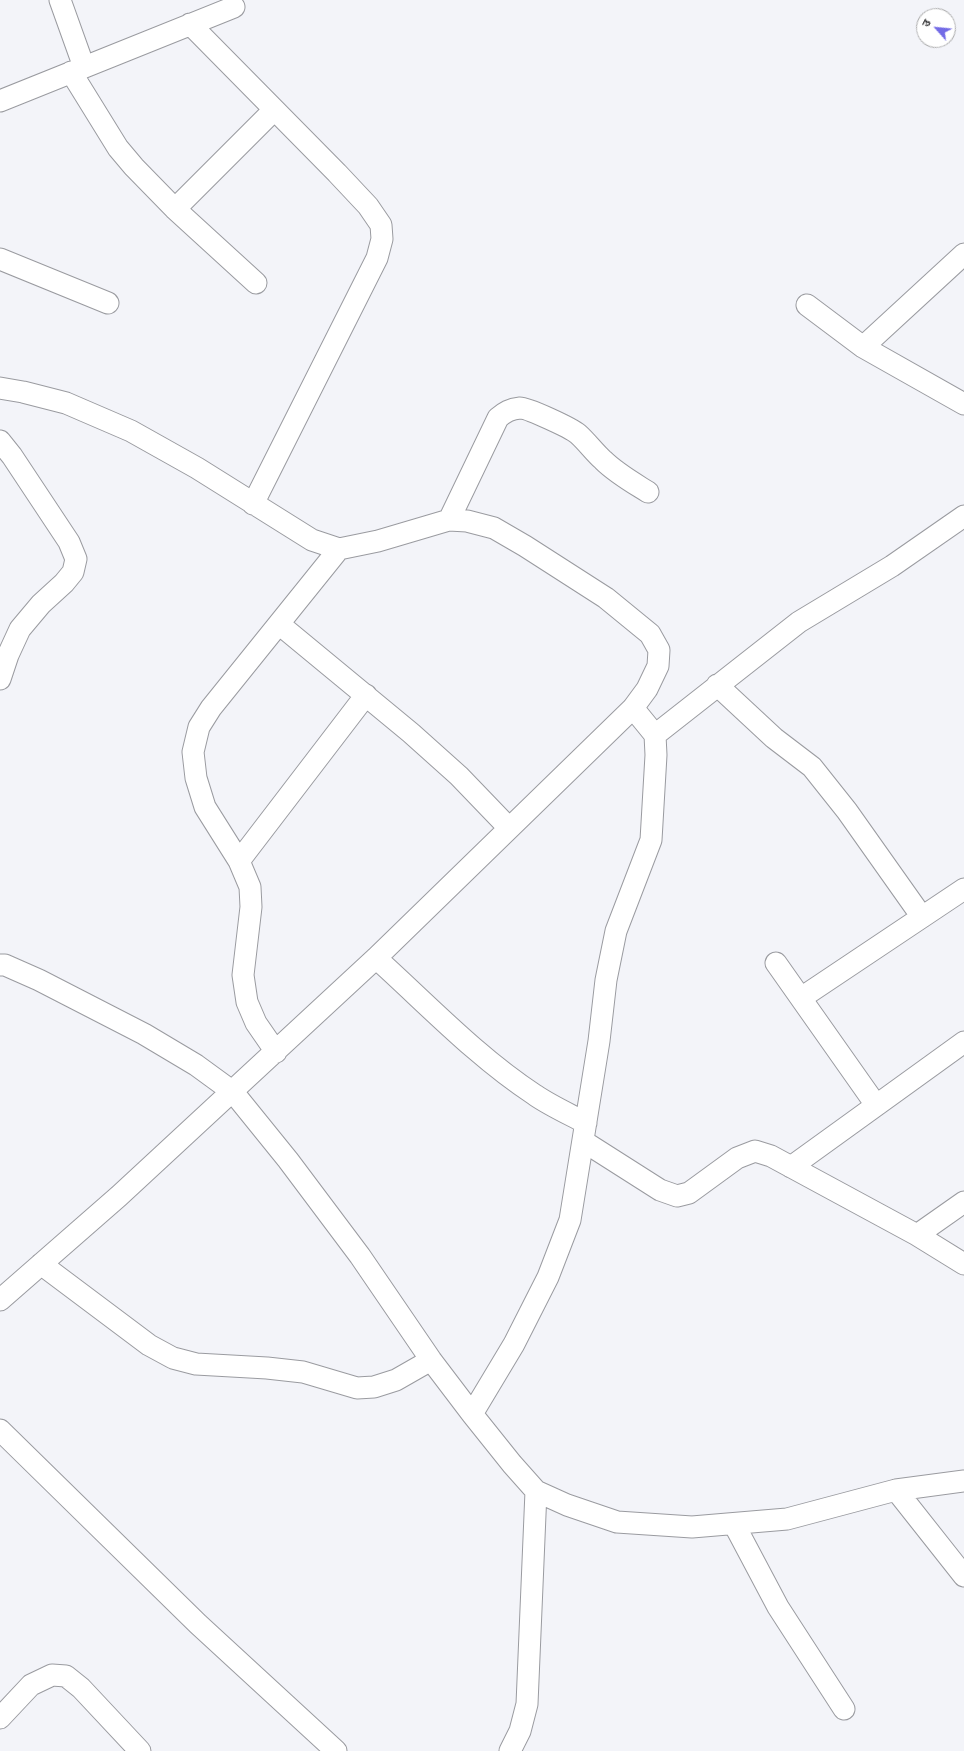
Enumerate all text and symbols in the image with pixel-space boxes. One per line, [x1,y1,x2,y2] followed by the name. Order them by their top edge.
[916,8,956,48] north arrow
[919,17,934,29] text: उ

